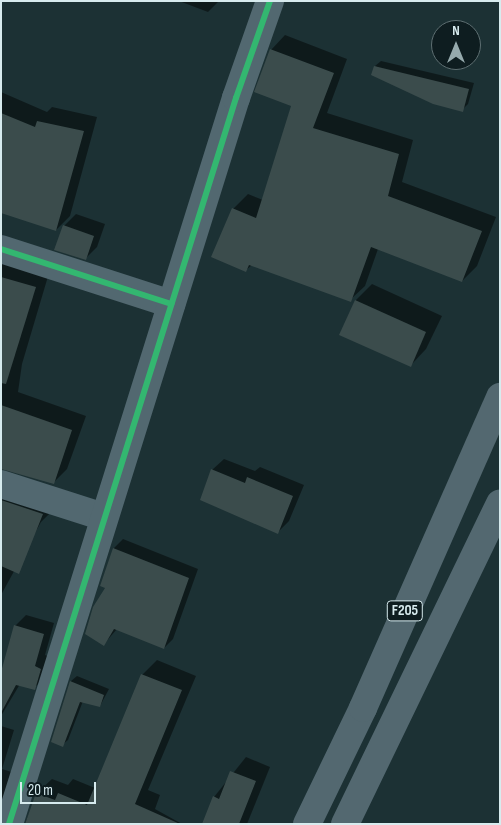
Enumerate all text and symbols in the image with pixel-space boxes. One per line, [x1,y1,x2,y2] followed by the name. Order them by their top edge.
[431,20,481,70] north arrow
[452,22,460,39] text: N
[386,598,424,624] road number: F205
[22,772,99,804] scale bar
[28,781,53,800] text: 20 m

